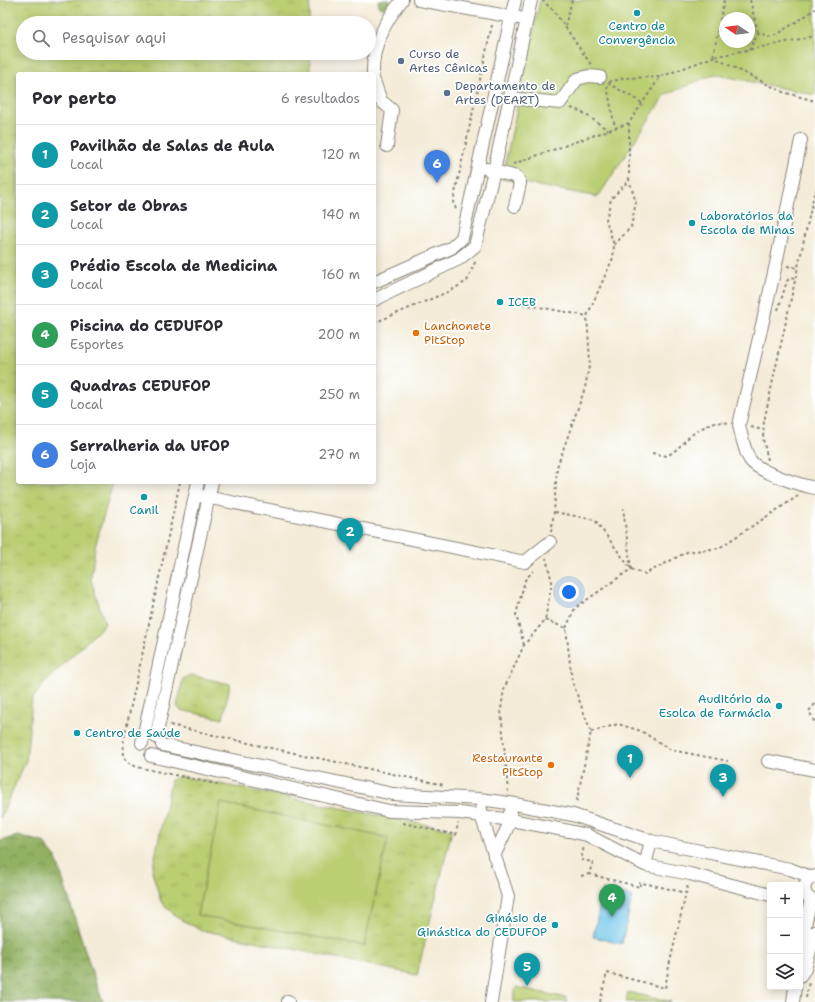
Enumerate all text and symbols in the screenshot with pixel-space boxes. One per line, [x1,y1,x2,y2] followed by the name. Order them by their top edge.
[632,8,642,18] marker: Centro de Convergência
[719,12,755,48] north arrow
[16,16,376,60] search box
[598,18,676,48] place label: Centro de Convergência
[30,27,52,49] icon: search
[62,28,166,48] text: Pesquisar aqui
[409,46,488,76] place label: Curso de Artes Cênicas
[396,56,406,66] marker: Curso de Artes Cênicas
[455,78,556,108] place label: Departamento de Artes (DEART)
[32,87,117,109] text: Por perto
[442,88,452,98] marker: Departamento de Artes (DEART)
[281,90,360,107] text: 6 resultados
[70,136,274,156] text: Pavilhão de Salas de Aula
[42,146,48,163] text: 1
[322,146,360,163] text: 120 m
[424,150,450,183] pin: 6
[70,156,103,173] text: Local
[70,196,188,216] text: Setor de Obras
[40,206,50,223] text: 2
[321,206,360,223] text: 140 m
[700,208,795,238] place label: Laboratórios da Escola de Minas
[70,216,103,233] text: Local
[687,218,697,228] marker: Laboratórios da Escola de Minas
[70,256,277,276] text: Prédio Escola de Medicina
[40,266,50,283] text: 3
[322,266,360,283] text: 160 m
[70,276,103,293] text: Local
[508,294,536,310] place label: ICEB
[495,297,505,307] marker: ICEB
[70,316,223,336] text: Piscina do CEDUFOP
[424,318,491,348] place label: Lanchonete PitStop
[40,326,50,343] text: 4
[318,326,360,343] text: 200 m
[411,328,421,338] marker: Lanchonete PitStop
[70,336,124,353] text: Esportes
[70,376,211,396] text: Quadras CEDUFOP
[41,386,49,403] text: 5
[319,386,360,403] text: 250 m
[70,396,103,413] text: Local
[70,436,230,456] text: Serralheria da UFOP
[40,446,50,463] text: 6
[318,446,360,463] text: 270 m
[70,456,96,473] text: Loja
[139,492,149,502] marker: Canil
[130,502,159,518] place label: Canil
[337,518,363,551] pin: 2
[559,582,579,602] your location
[659,691,772,721] place label: Auditório da Esolca de Farmácia
[774,701,784,711] marker: Auditório da Esolca de Farmácia
[85,725,181,741] place label: Centro de Saúde
[72,728,82,738] marker: Centro de Saúde
[617,745,643,778] pin: 1
[472,750,543,780] place label: Restaurante PitStop
[546,760,556,770] marker: Restaurante PitStop
[710,764,736,797] pin: 3
[767,882,803,990] map controls
[767,882,803,918] button: +
[599,884,625,917] pin: 4
[417,910,547,940] place label: Ginásio de Ginástica do CEDUFOP
[767,918,803,954] button: −
[550,920,560,930] marker: Ginásio de Ginástica do CEDUFOP
[514,953,540,986] pin: 5
[767,954,803,990] button: layers

